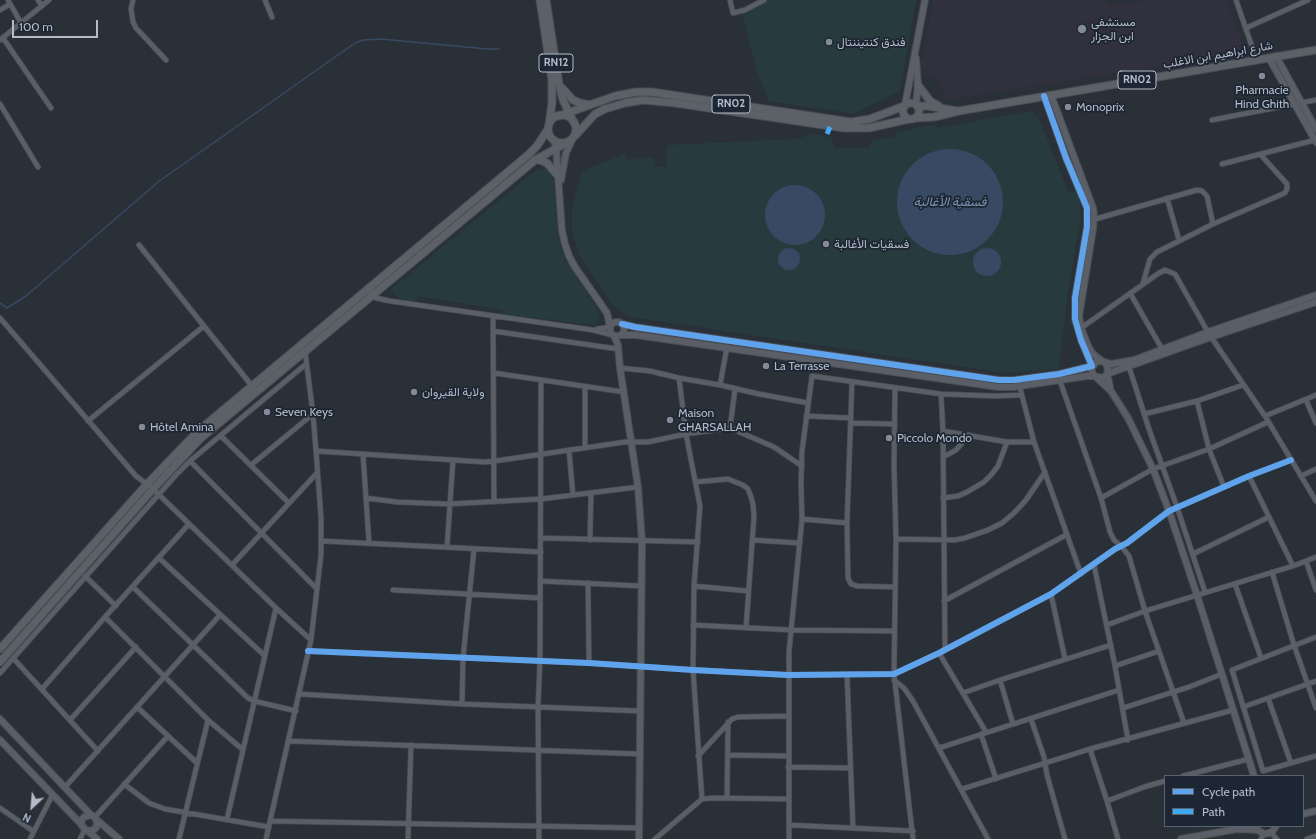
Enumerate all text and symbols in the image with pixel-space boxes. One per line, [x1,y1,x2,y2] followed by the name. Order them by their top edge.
[14,12,100,38] scale bar
[1091,15,1136,43] place label: مستشفى ابن الجزار
[19,19,53,34] text: 100 m
[1076,23,1088,35] marker: مستشفى ابن الجزار
[837,35,905,49] place label: فندق كنتيننتال
[824,37,834,47] marker: فندق كنتيننتال
[1162,38,1274,72] street label: شارع ابراهيم ابن الاغلب
[539,54,573,72] road number: RN12
[1118,71,1156,89] road number: RN02
[1257,71,1267,81] marker: Pharmacie Hind Ghith
[1235,83,1289,111] place label: Pharmacie Hind Ghith
[712,95,750,113] road number: RN02
[1076,100,1124,114] place label: Monoprix
[1063,102,1073,112] marker: Monoprix
[913,194,987,210] water label: فسقية الأغالبة
[834,237,909,251] place label: فسقيات الأغالبة
[821,239,831,249] marker: فسقيات الأغالبة
[774,359,829,373] place label: La Terrasse
[761,361,771,371] marker: La Terrasse
[422,385,484,399] place label: ولاية القيروان
[409,387,419,397] marker: ولاية القيروان
[275,405,333,419] place label: Seven Keys
[678,406,751,434] place label: Maison GHARSALLAH
[262,407,272,417] marker: Seven Keys
[665,415,675,425] marker: Maison GHARSALLAH
[150,420,213,434] place label: Hôtel Amina
[137,422,147,432] marker: Hôtel Amina
[897,431,972,445] place label: Piccolo Mondo
[884,433,894,443] marker: Piccolo Mondo
[1164,775,1304,827] legend
[1202,784,1255,799] text: Cycle path
[12,787,52,827] north arrow
[1202,804,1225,819] text: Path
[20,810,33,826] text: N

